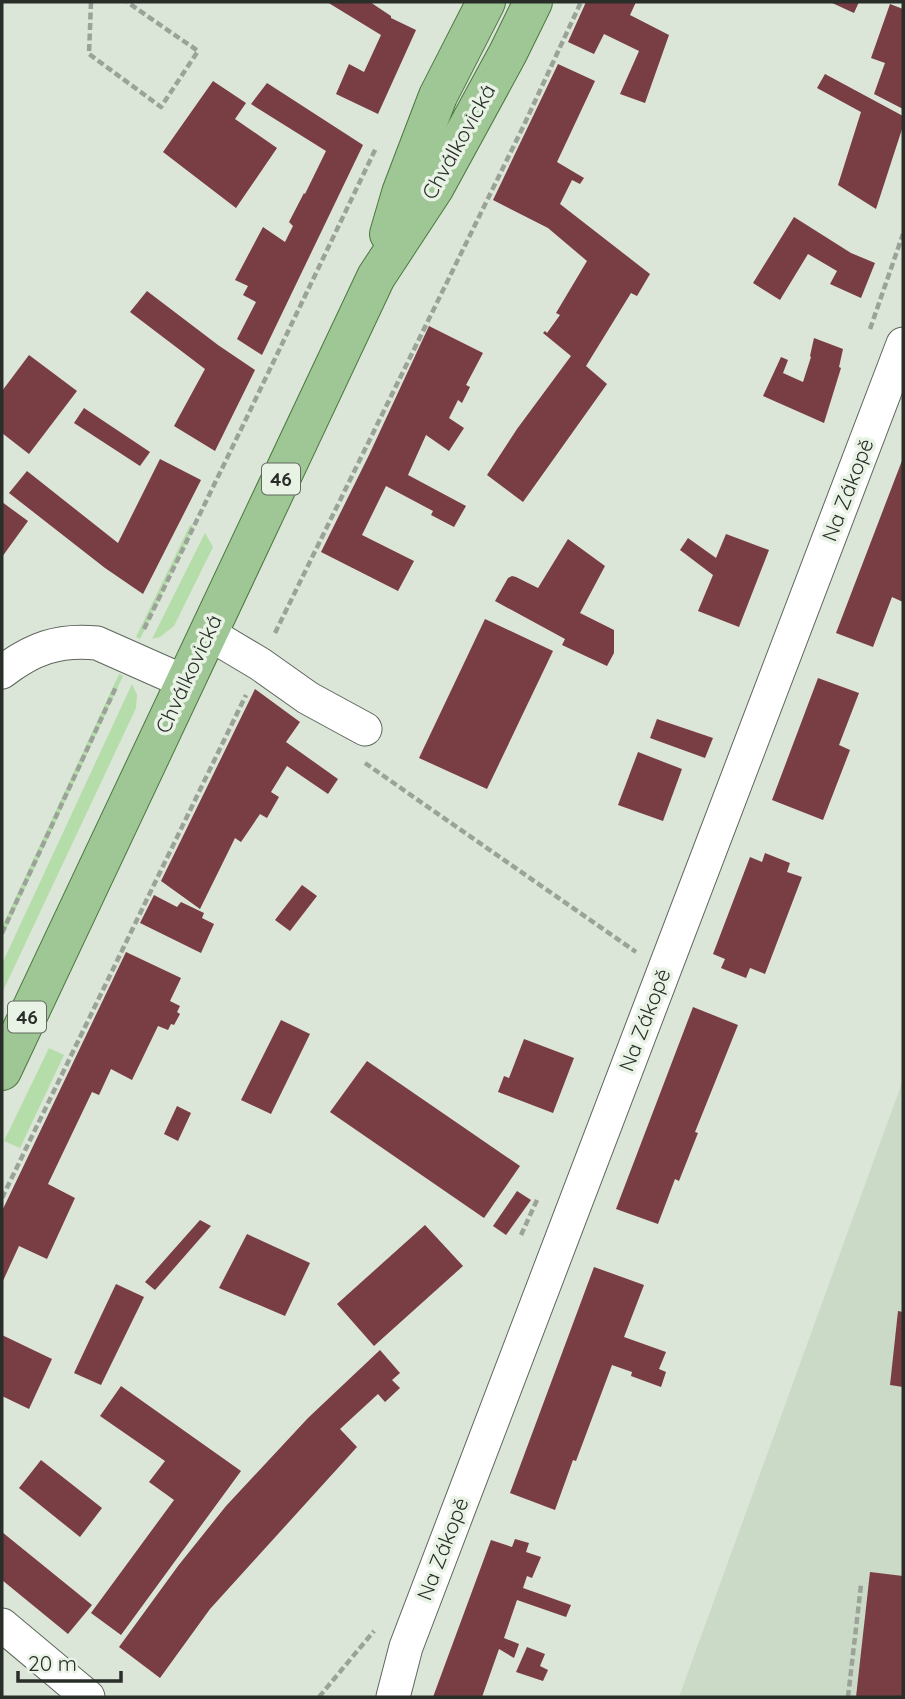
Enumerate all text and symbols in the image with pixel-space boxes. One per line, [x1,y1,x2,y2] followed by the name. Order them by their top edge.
[416,79,500,204] street label: Chválkovická
[816,435,879,545] street label: Na Zákopě
[262,464,300,494] road number: 46
[149,610,227,737] street label: Chválkovická
[613,965,676,1075] street label: Na Zákopě
[8,1001,46,1032] road number: 46
[411,1494,474,1604] street label: Na Zákopě
[18,1640,121,1684] scale bar
[28,1650,77,1676] text: 20 m

